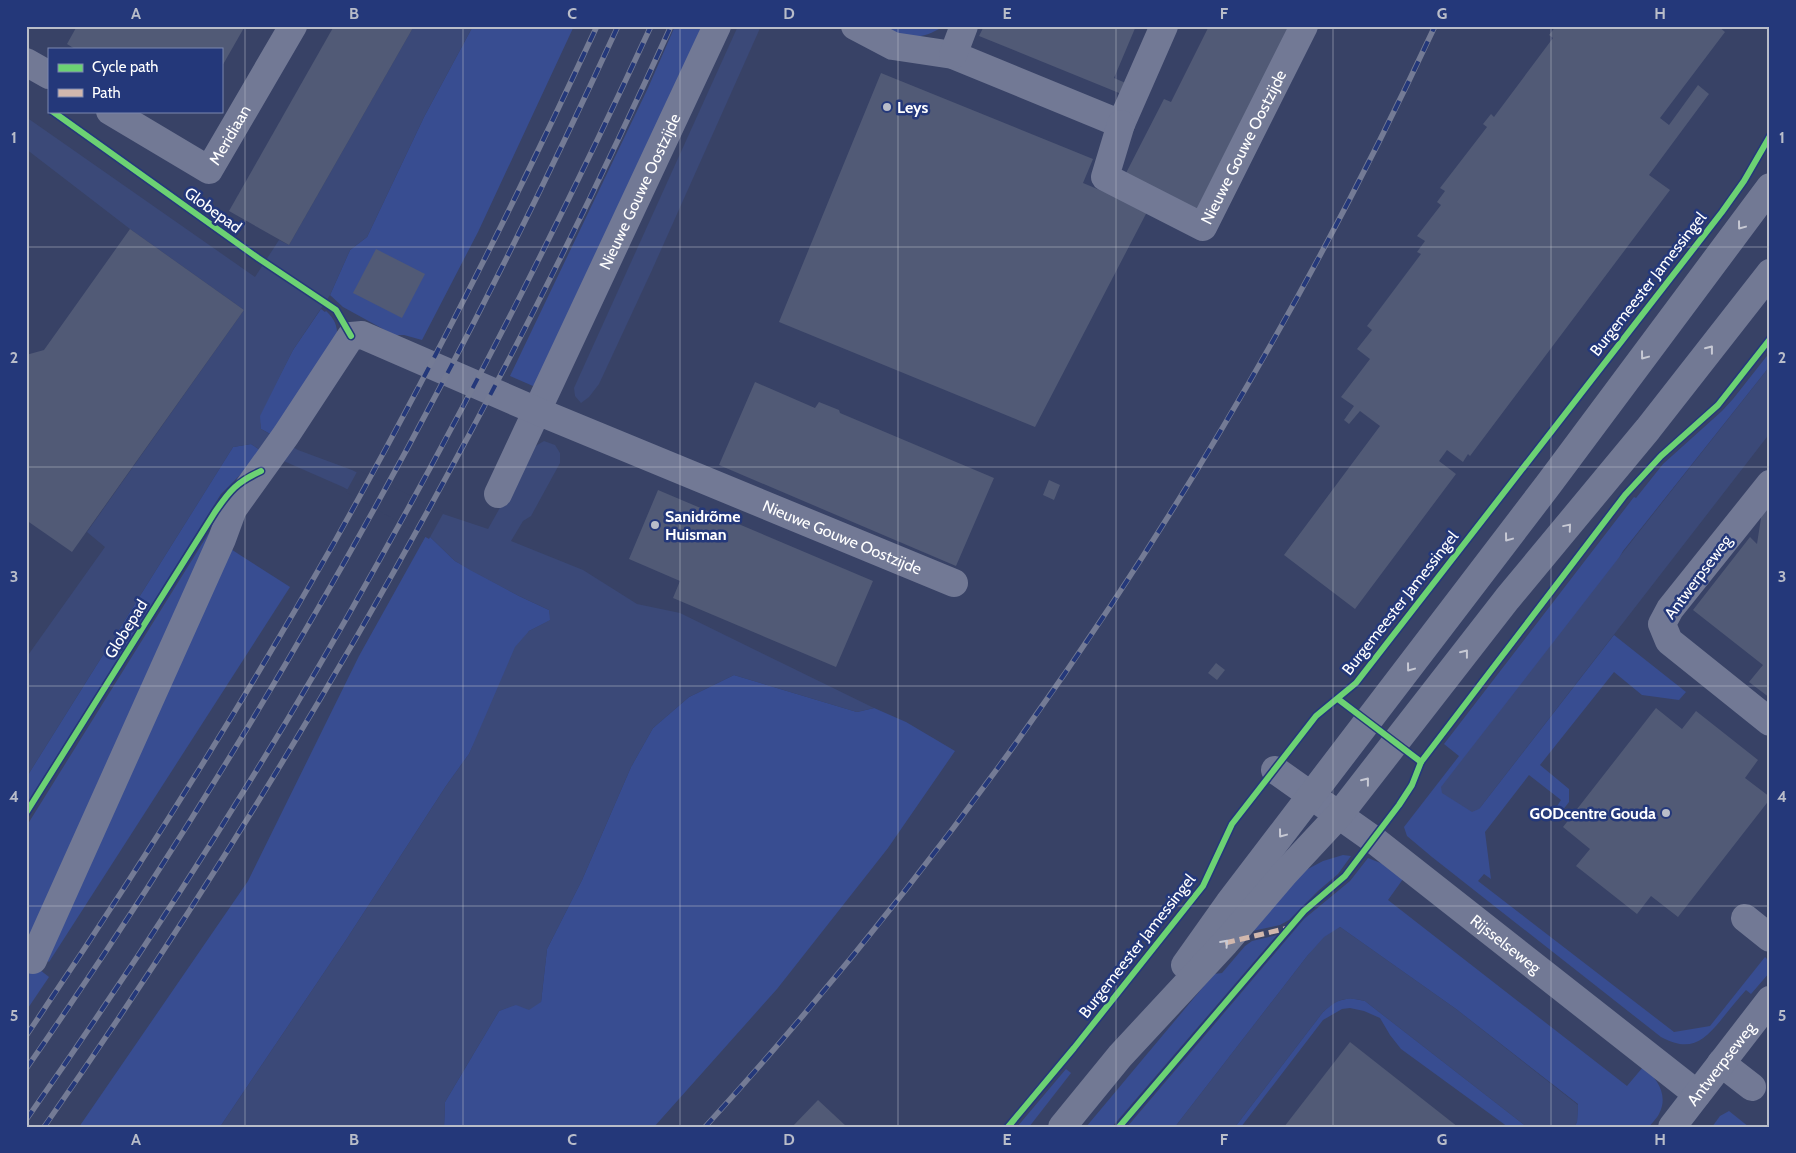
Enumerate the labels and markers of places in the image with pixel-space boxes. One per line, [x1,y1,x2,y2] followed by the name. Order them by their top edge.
[897,98,929,117] place label: Leys
[881,101,893,113] marker: Leys
[665,507,740,544] place label: Sanidrõme Huisman
[649,519,661,531] marker: Sanidrõme Huisman
[1530,804,1656,823] place label: GODcentre Gouda
[1660,807,1672,819] marker: GODcentre Gouda

